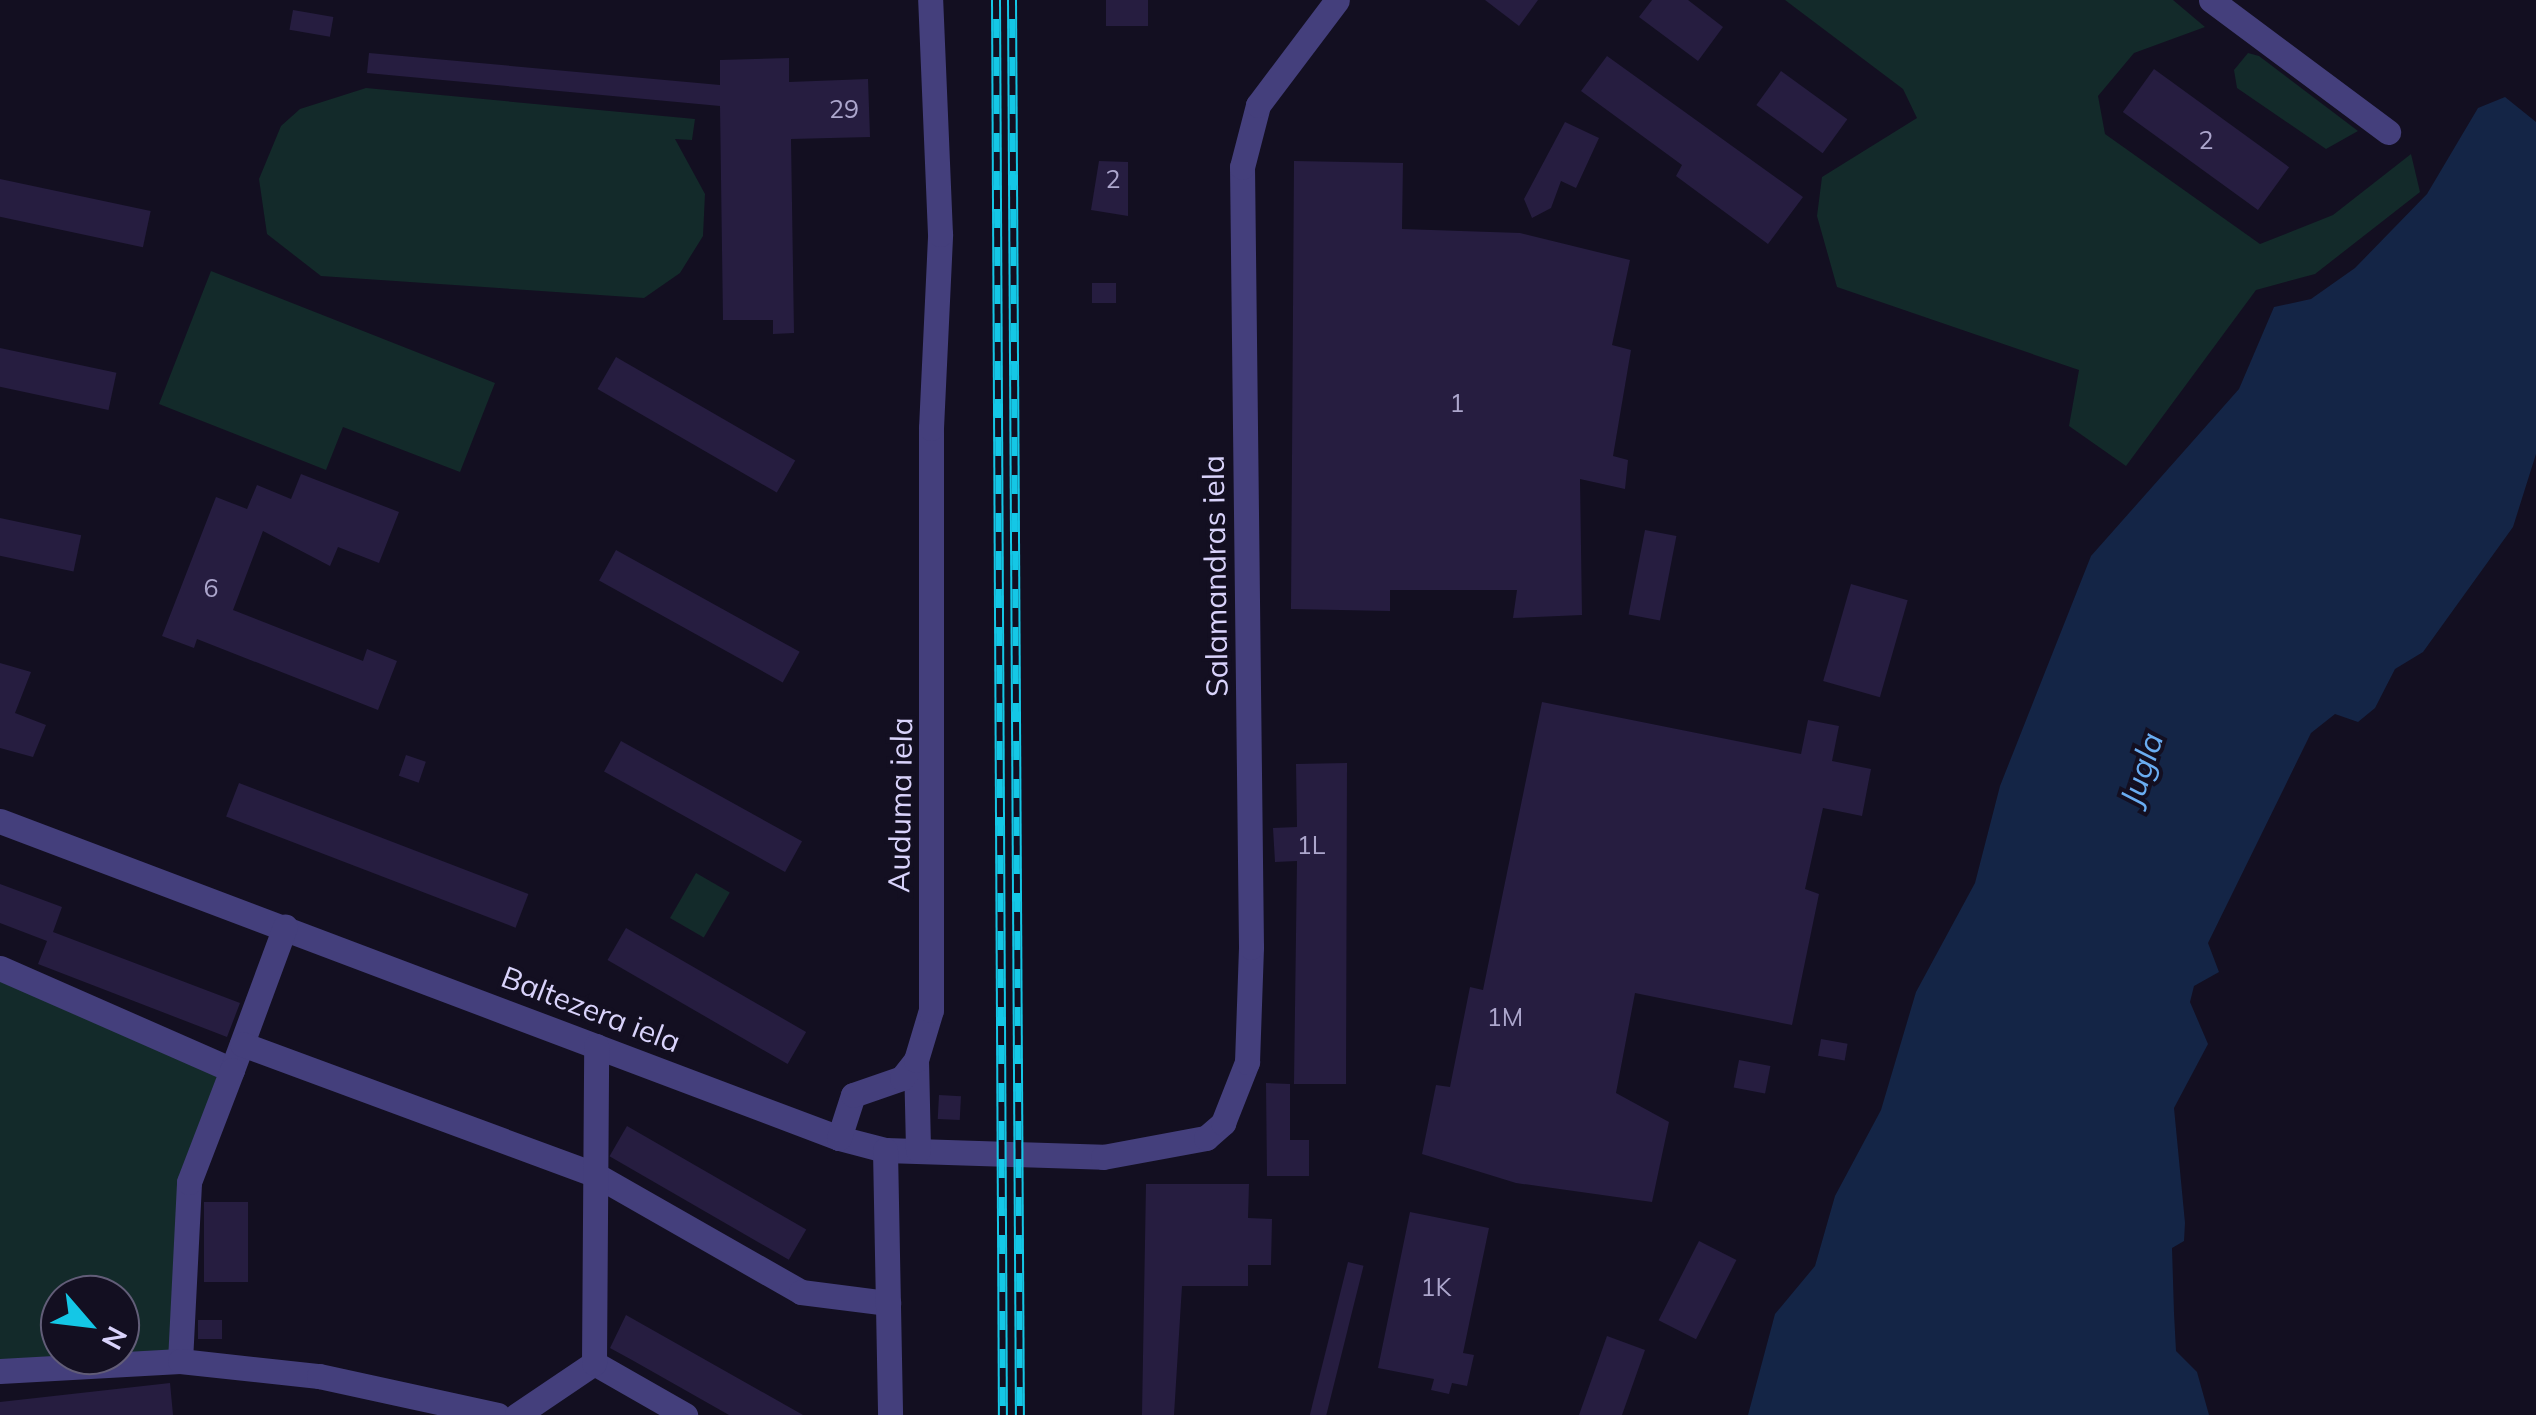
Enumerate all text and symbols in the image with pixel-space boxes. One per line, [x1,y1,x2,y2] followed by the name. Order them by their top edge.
[829,94,859,124] house number: 29
[2199,125,2213,155] house number: 2
[1106,164,1120,194] house number: 2
[1450,388,1464,418] house number: 1
[1195,455,1235,697] street label: Salamandras iela
[204,573,218,603] house number: 6
[880,717,920,893] street label: Auduma iela
[2111,727,2171,811] water label: Jugla
[1297,830,1325,860] house number: 1L
[496,958,686,1060] street label: Baltezera iela
[1487,1002,1523,1032] house number: 1M
[1421,1272,1451,1302] house number: 1K
[40,1275,140,1375] north arrow
[95,1321,136,1356] text: N

